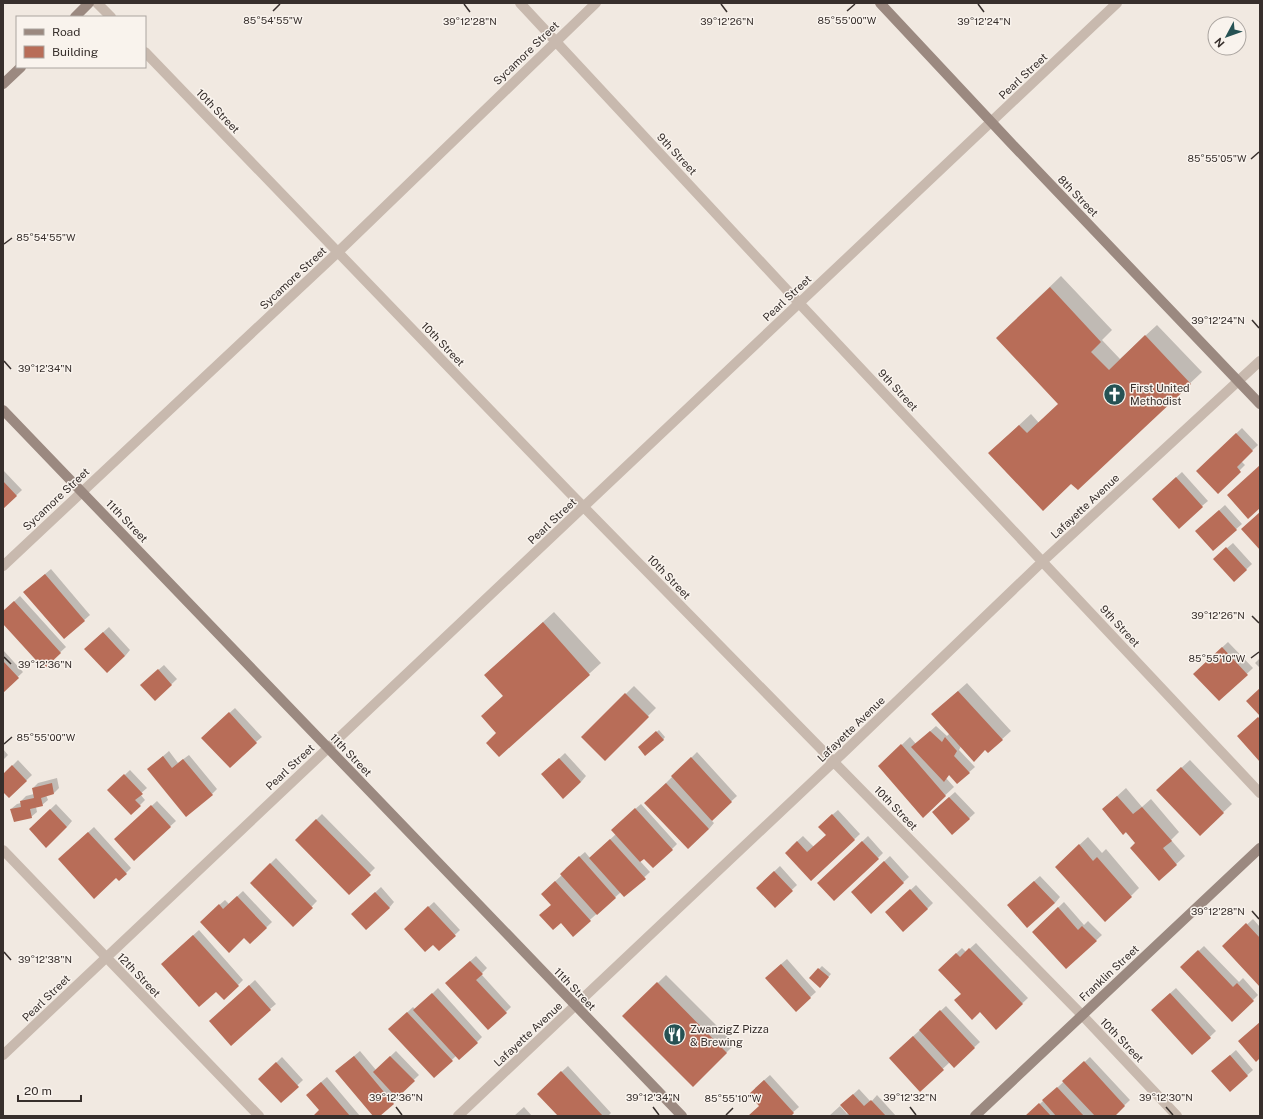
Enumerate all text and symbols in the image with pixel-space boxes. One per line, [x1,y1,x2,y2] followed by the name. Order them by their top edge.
[243,14,303,26] text: 85°54'55"W
[818,14,877,26] text: 85°55'00"W
[443,15,497,27] text: 39°12'28"N
[700,15,754,27] text: 39°12'26"N
[957,15,1011,27] text: 39°12'24"N
[16,16,146,68] legend
[1207,16,1247,56] north arrow
[491,19,561,87] street label: Sycamore Street
[52,25,80,39] text: Road
[1212,35,1227,50] text: N
[52,45,98,59] text: Building
[996,51,1050,101] street label: Pearl Street
[194,86,242,136] street label: 10th Street
[655,131,699,177] street label: 9th Street
[1187,152,1247,164] text: 85°55'05"W
[1055,173,1101,219] street label: 8th Street
[16,231,76,243] text: 85°54'55"W
[257,244,329,312] street label: Sycamore Street
[760,273,814,323] street label: Pearl Street
[1191,314,1245,326] text: 39°12'24"N
[419,319,467,369] street label: 10th Street
[18,362,72,374] text: 39°12'34"N
[876,367,920,413] street label: 9th Street
[1101,381,1127,407] church icon: First United Methodist
[1130,382,1190,407] place label: First United Methodist
[20,465,92,533] street label: Sycamore Street
[1049,471,1121,541] street label: Lafayette Avenue
[525,496,579,546] street label: Pearl Street
[104,497,150,545] street label: 11th Street
[645,552,693,602] street label: 10th Street
[1098,603,1142,649] street label: 9th Street
[1191,609,1245,621] text: 39°12'26"N
[1189,652,1246,664] text: 85°55'10"W
[18,658,72,670] text: 39°12'36"N
[815,694,887,764] street label: Lafayette Avenue
[17,731,76,743] text: 85°55'00"W
[328,731,374,779] street label: 11th Street
[263,742,317,792] street label: Pearl Street
[872,783,920,833] street label: 10th Street
[1191,905,1245,917] text: 39°12'28"N
[1077,943,1141,1003] street label: Franklin Street
[115,951,163,999] street label: 12th Street
[18,953,72,965] text: 39°12'38"N
[552,965,598,1013] street label: 11th Street
[20,972,72,1024] street label: Pearl Street
[492,999,564,1069] street label: Lafayette Avenue
[1098,1015,1146,1065] street label: 10th Street
[662,1022,688,1048] restaurant icon: ZwanzigZ Pizza & Brewing
[690,1023,769,1048] place label: ZwanzigZ Pizza & Brewing
[18,1077,81,1103] scale bar
[24,1084,52,1098] text: 20 m
[369,1091,423,1103] text: 39°12'36"N
[626,1091,680,1103] text: 39°12'34"N
[883,1091,937,1103] text: 39°12'32"N
[1139,1091,1193,1103] text: 39°12'30"N
[705,1092,762,1104] text: 85°55'10"W

